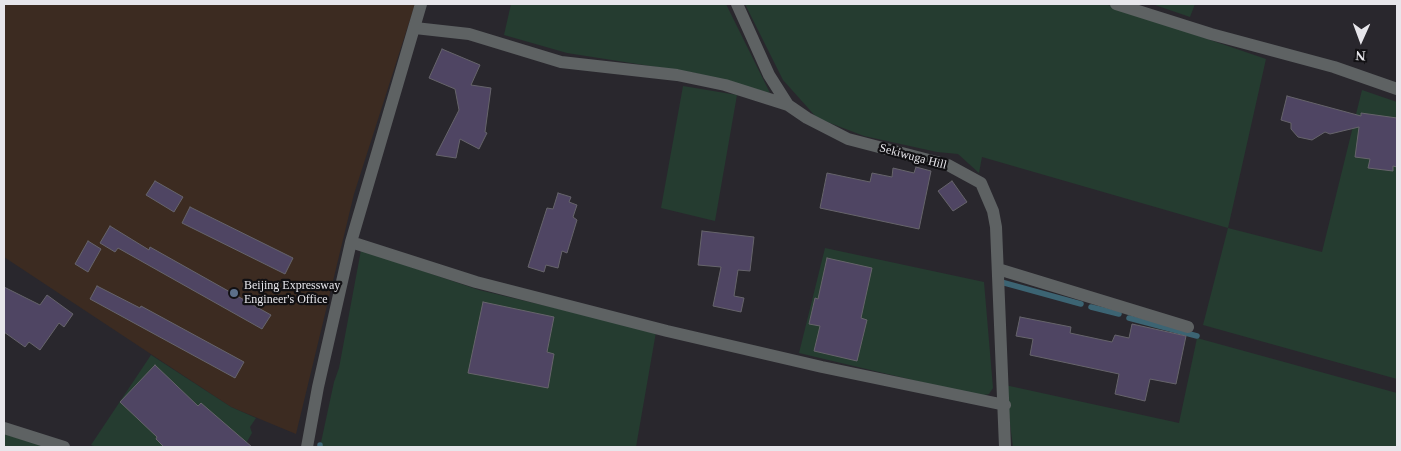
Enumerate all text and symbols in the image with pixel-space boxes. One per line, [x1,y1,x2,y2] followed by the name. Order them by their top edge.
[1336,15,1386,65] north arrow
[1355,48,1366,63] text: N
[878,141,948,173] street label: Sekiwuga Hill
[244,279,340,307] place label: Beijing Expressway Engineer's Office
[228,287,240,299] marker: Beijing Expressway Engineer's Office

